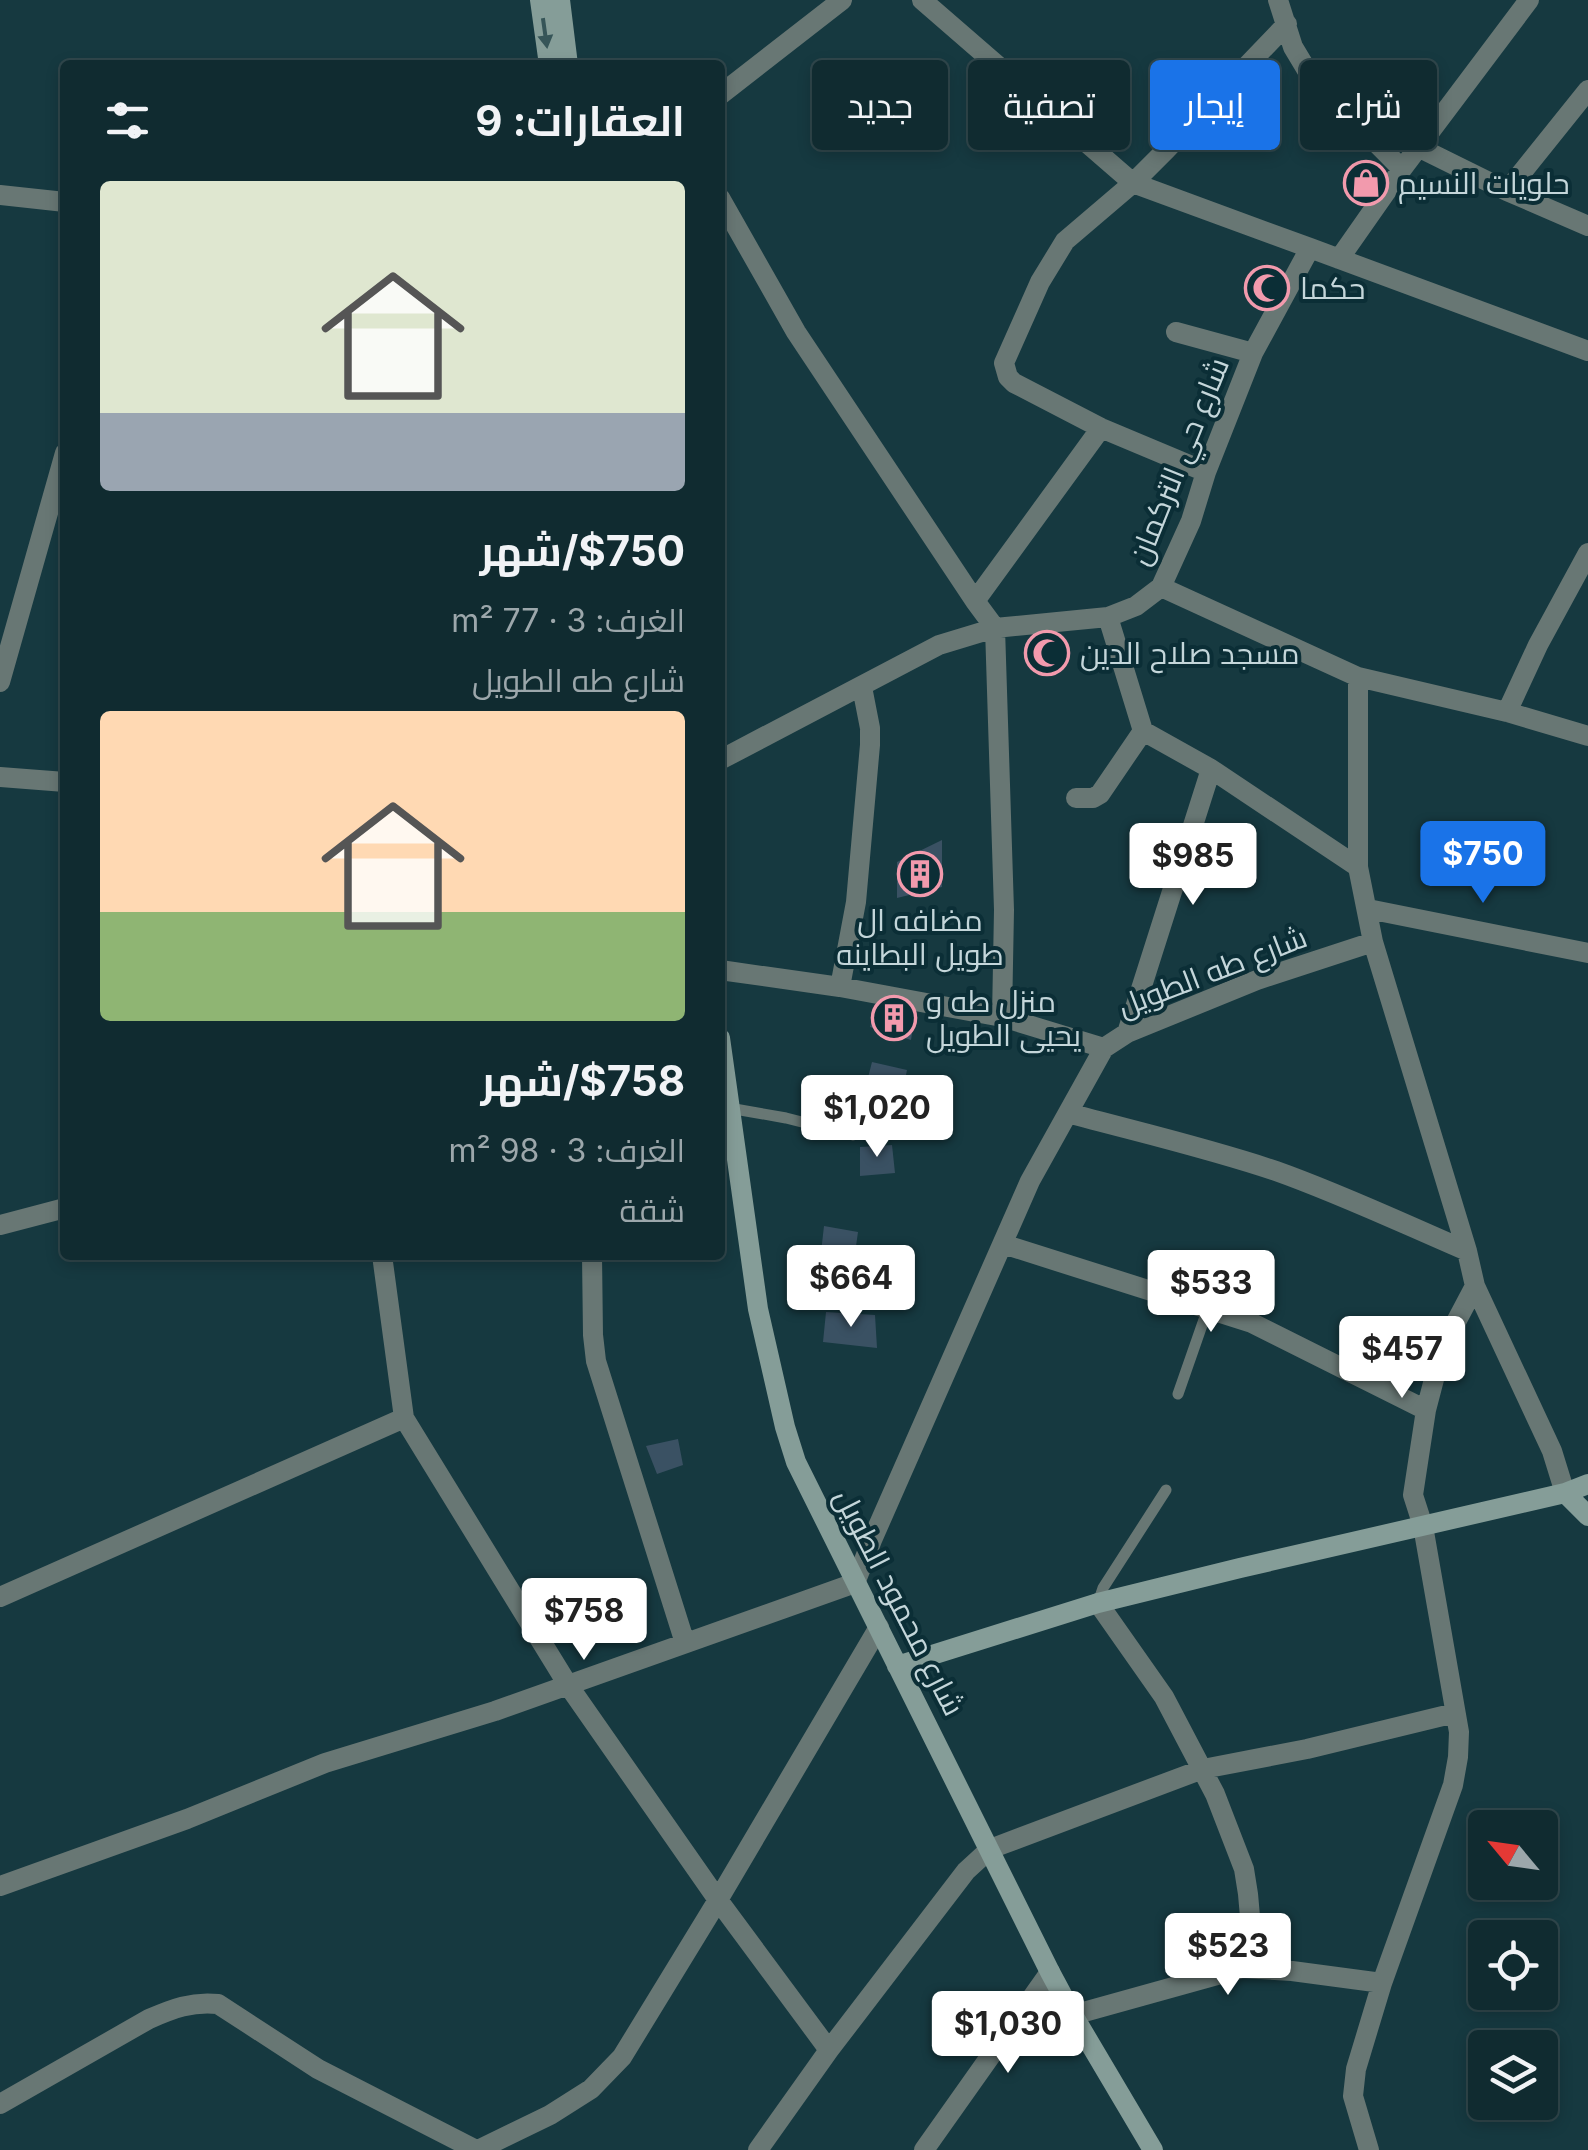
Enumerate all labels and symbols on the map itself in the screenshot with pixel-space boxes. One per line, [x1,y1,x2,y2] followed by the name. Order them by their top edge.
[537,17,553,49] one-way arrow
[1343,160,1389,206] shop icon: حلويات النسيم
[1398,165,1570,204] place label: حلويات النسيم
[1244,265,1290,311] mosque icon: حكما
[1300,270,1366,306] place label: حكما
[1120,352,1241,572] street label: شارع حي التركمان
[1024,630,1070,676] mosque icon: مسجد صلاح الدين
[1080,635,1300,674] place label: مسجد صلاح الدين
[1424,821,1542,906] pin: $750
[1134,823,1252,908] pin: $985
[897,851,943,897] building icon: مضافه ال طويل البطاينه
[836,902,1004,973] place label: مضافه ال طويل البطاينه
[1112,918,1313,1026] street label: شارع طه الطويل
[926,983,1081,1054] place label: منزل طه و يحيى الطويل
[871,995,917,1041] building icon: منزل طه و يحيى الطويل
[796,1075,958,1160] pin: $1,020
[792,1245,910,1330] pin: $664
[1152,1250,1270,1335] pin: $533
[1343,1316,1461,1401] pin: $457
[825,1483,973,1723] street label: شارع محمود الطويل
[525,1578,643,1663] pin: $758
[1468,1810,1558,1900] north arrow
[1169,1913,1287,1998] pin: $523
[927,1991,1089,2076] pin: $1,030

